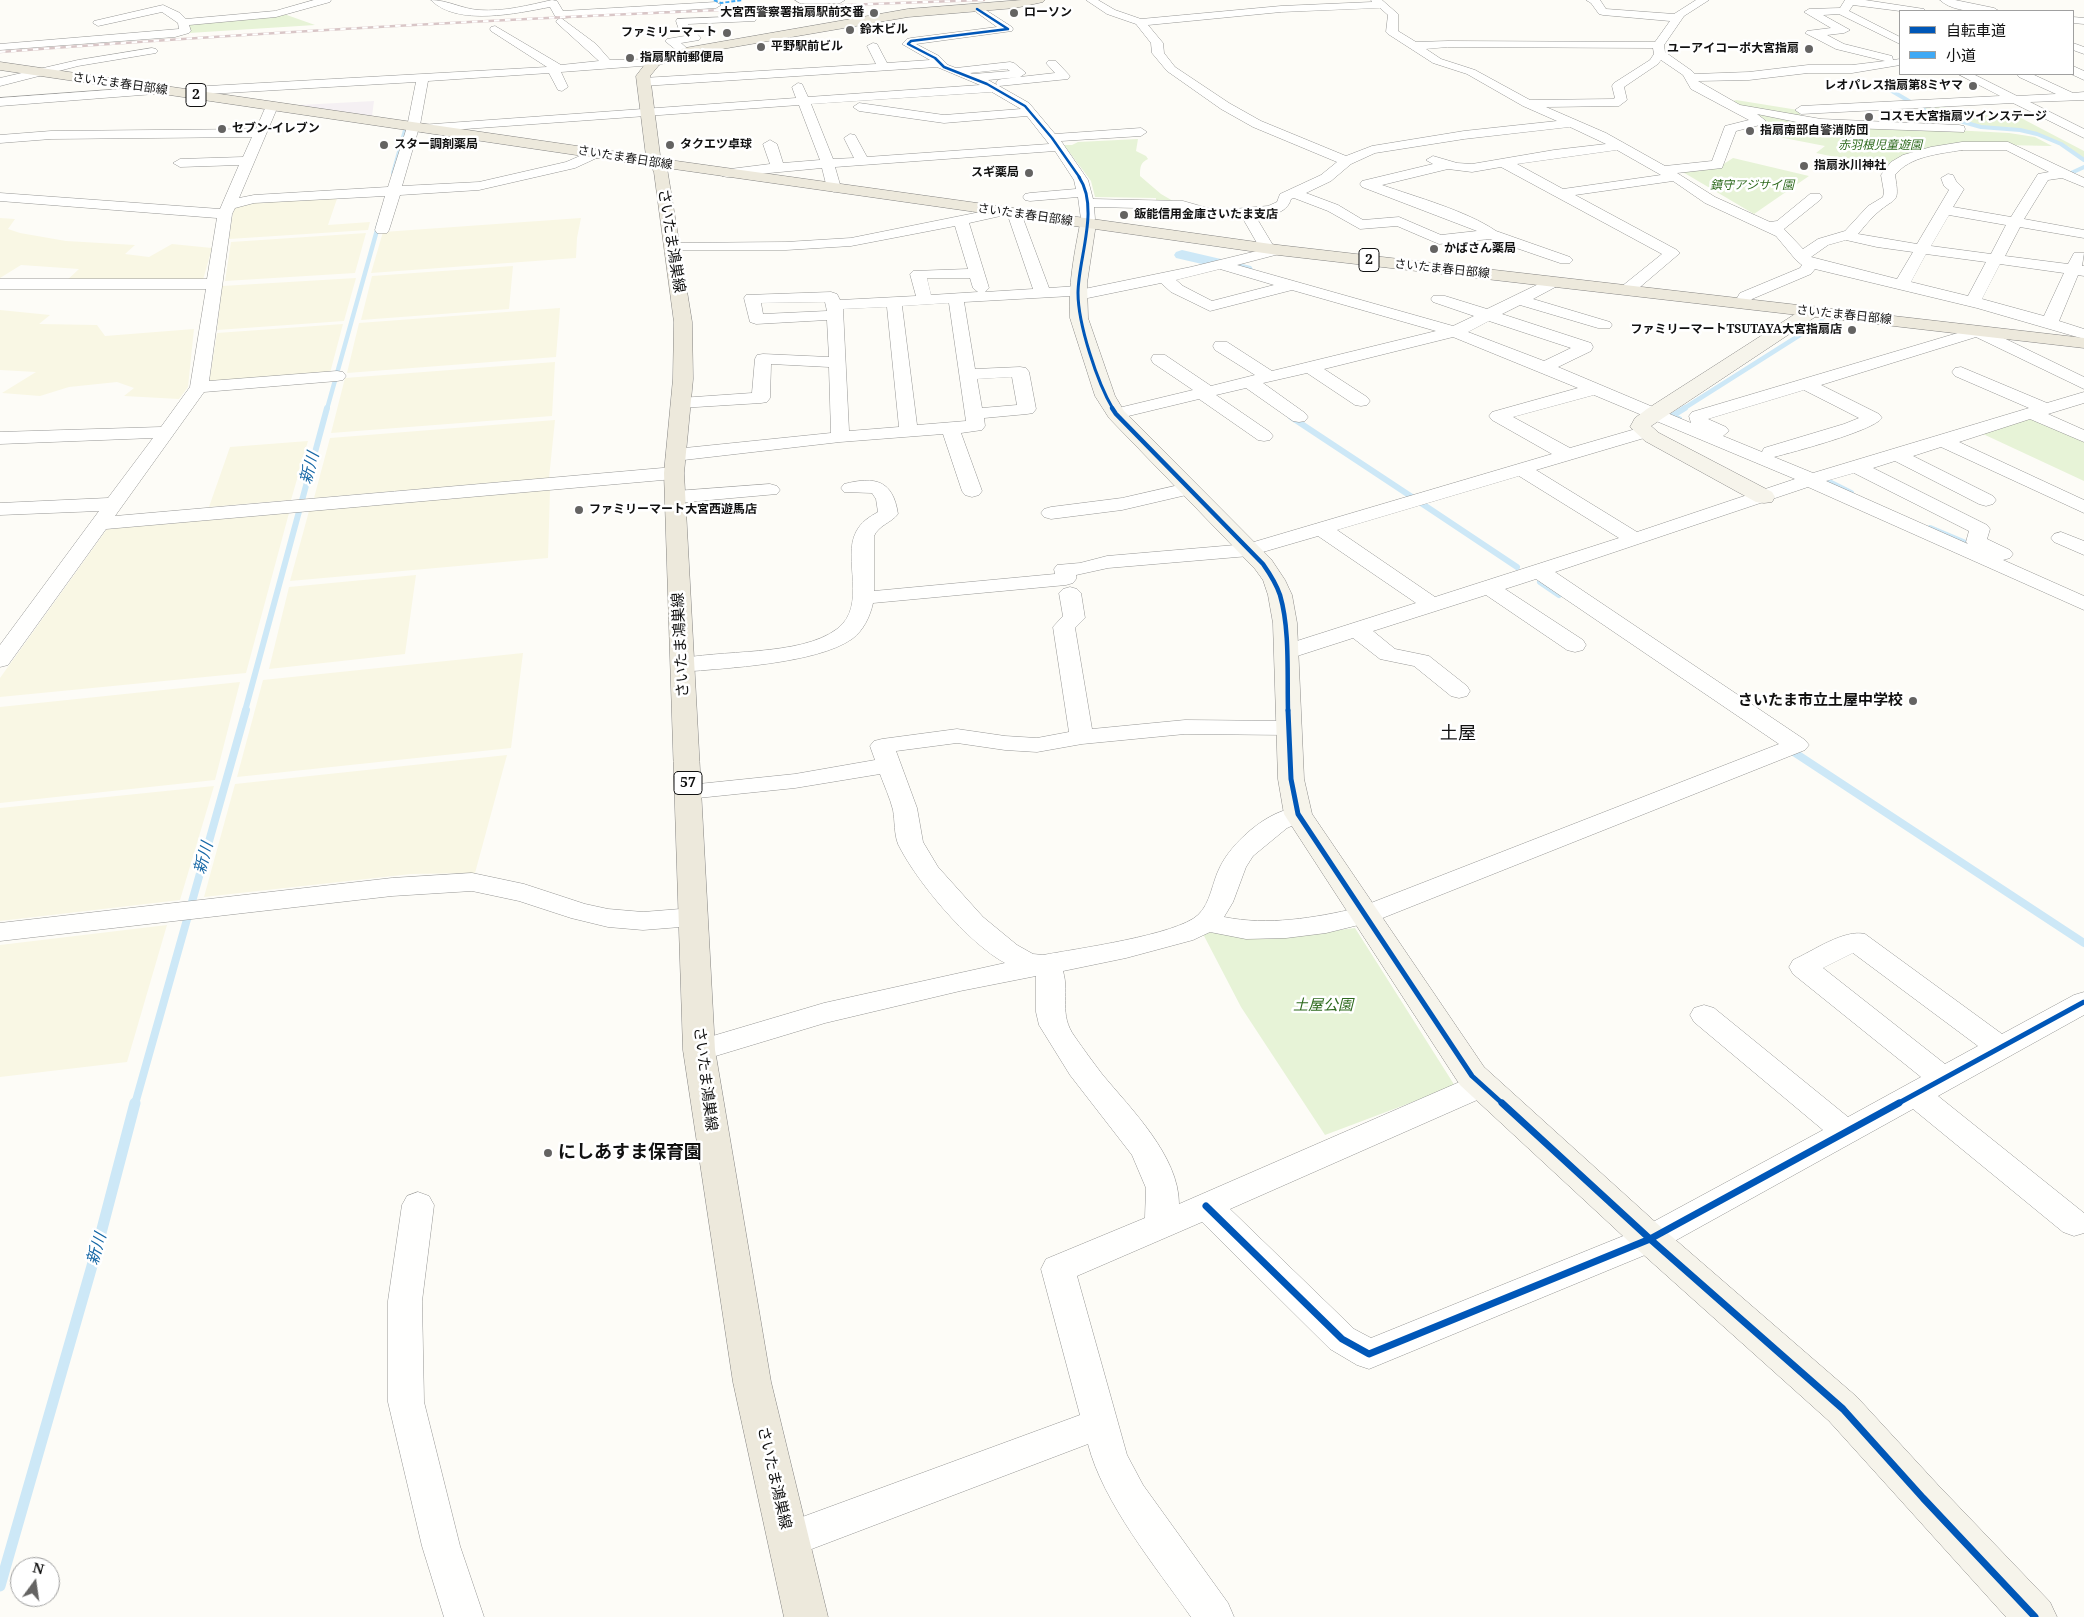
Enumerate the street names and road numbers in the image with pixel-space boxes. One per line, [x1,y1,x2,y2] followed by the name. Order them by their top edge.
[71,70,169,98] street label: さいたま春日部線
[186,84,206,106] road number: 2
[576,143,674,173] street label: さいたま春日部線
[654,188,688,294] street label: さいたま鴻巣線
[976,201,1074,229] street label: さいたま春日部線
[1359,248,1379,272] road number: 2
[1394,257,1490,281] street label: さいたま春日部線
[1796,303,1892,327] street label: さいたま春日部線
[669,592,693,698] street label: さいたま鴻巣線
[674,771,702,794] road number: 57
[690,1026,720,1132] street label: さいたま鴻巣線
[753,1425,795,1531] street label: さいたま鴻巣線

